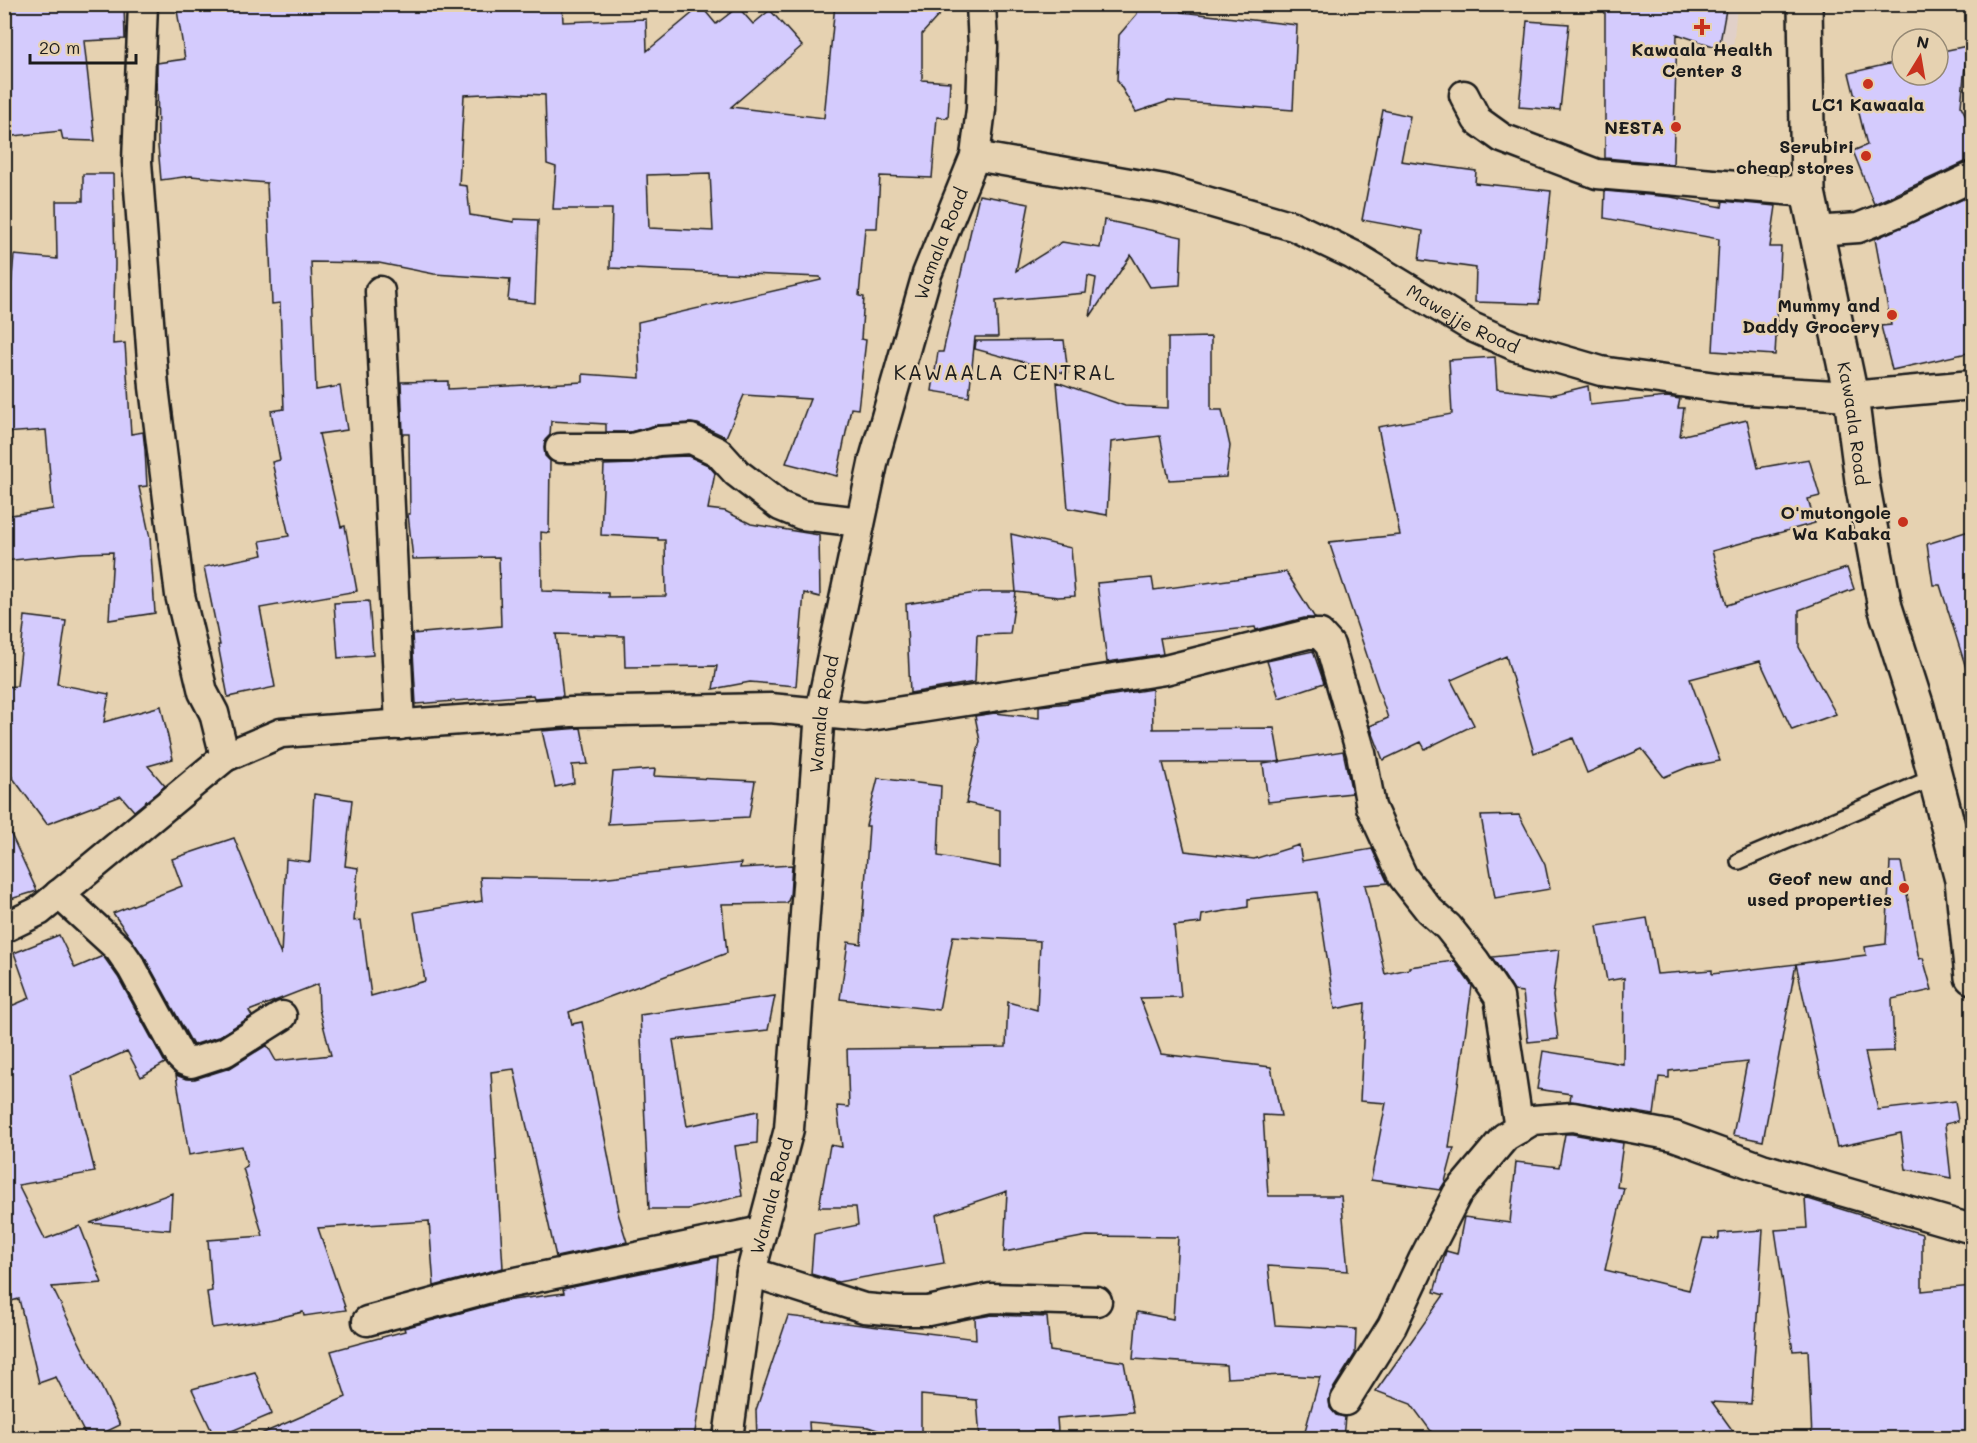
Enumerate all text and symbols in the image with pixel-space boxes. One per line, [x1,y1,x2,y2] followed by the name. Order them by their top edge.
[1693,18,1711,36] marker: Kawaala Health Center 3
[30,27,136,65] scale bar
[1890,27,1950,87] north arrow
[1915,30,1931,53] text: N
[39,35,80,59] text: 20 m
[1632,37,1772,82] place label: Kawaala Health Center 3
[1861,77,1875,91] marker: LC1 Kawaala
[1811,92,1925,116] place label: LC1 Kawaala
[1604,115,1664,139] place label: NESTA
[1669,120,1683,134] marker: NESTA
[1736,134,1854,179] place label: Serubiri cheap stores
[1859,149,1873,163] marker: Serubiri cheap stores
[908,184,973,303] street label: Wamala Road
[1402,278,1523,358] street label: Mawejje Road
[1742,293,1880,338] place label: Mummy and Daddy Grocery
[1885,308,1899,322] marker: Mummy and Daddy Grocery
[894,358,1116,385] district label: KAWAALA CENTRAL
[1832,359,1875,487] street label: Kawaala Road
[1780,500,1891,545] place label: O'mutongole Wa Kabaka
[1896,515,1910,529] marker: O'mutongole Wa Kabaka
[803,653,844,774] street label: Wamala Road
[1747,866,1892,911] place label: Geof new and used properties
[1897,881,1911,895] marker: Geof new and used properties
[744,1136,798,1257] street label: Wamala Road

